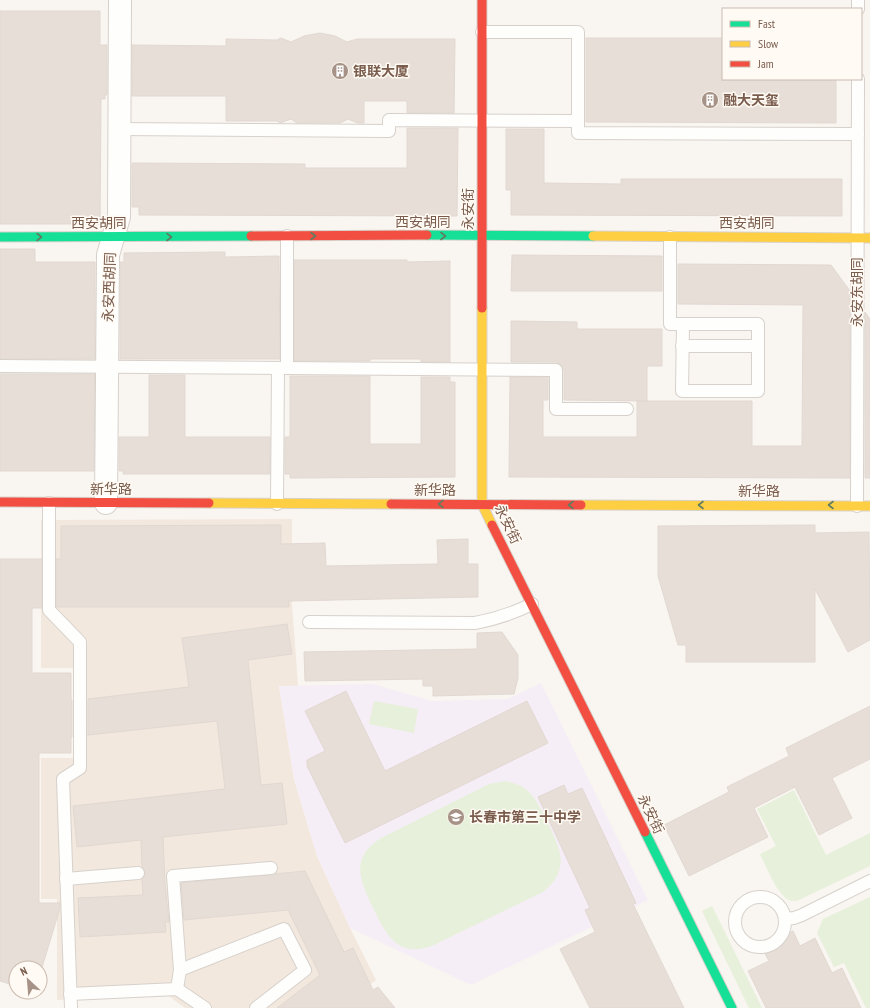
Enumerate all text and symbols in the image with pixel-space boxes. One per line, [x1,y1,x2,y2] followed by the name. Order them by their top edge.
[722,8,862,80] legend
[758,16,776,31] text: Fast
[758,36,779,51] text: Slow
[757,56,774,71] text: Jam
[330,61,350,81] building icon: 银联大厦
[353,62,409,80] place label: 银联大厦
[700,90,720,110] building icon: 融大天玺
[723,91,779,109] place label: 融大天玺
[459,188,477,230] street label: 永安街
[395,213,451,231] street label: 西安胡同
[71,214,127,232] street label: 西安胡同
[719,214,775,232] street label: 西安胡同
[310,232,316,240] one-way arrow
[440,232,446,240] one-way arrow
[36,233,42,241] one-way arrow
[166,233,172,241] one-way arrow
[99,252,119,322] street label: 永安西胡同
[848,257,866,327] street label: 永安东胡同
[90,480,132,498] street label: 新华路
[414,481,456,499] street label: 新华路
[738,482,780,500] street label: 新华路
[438,500,444,508] one-way arrow
[568,500,574,509] one-way arrow
[491,501,525,547] street label: 永安街
[698,501,704,509] one-way arrow
[828,501,834,510] one-way arrow
[634,791,668,837] street label: 永安街
[446,807,466,827] school or university icon: 长春市第三十中学
[469,808,581,826] place label: 长春市第三十中学
[8,960,48,1000] north arrow
[18,963,29,979] text: N

